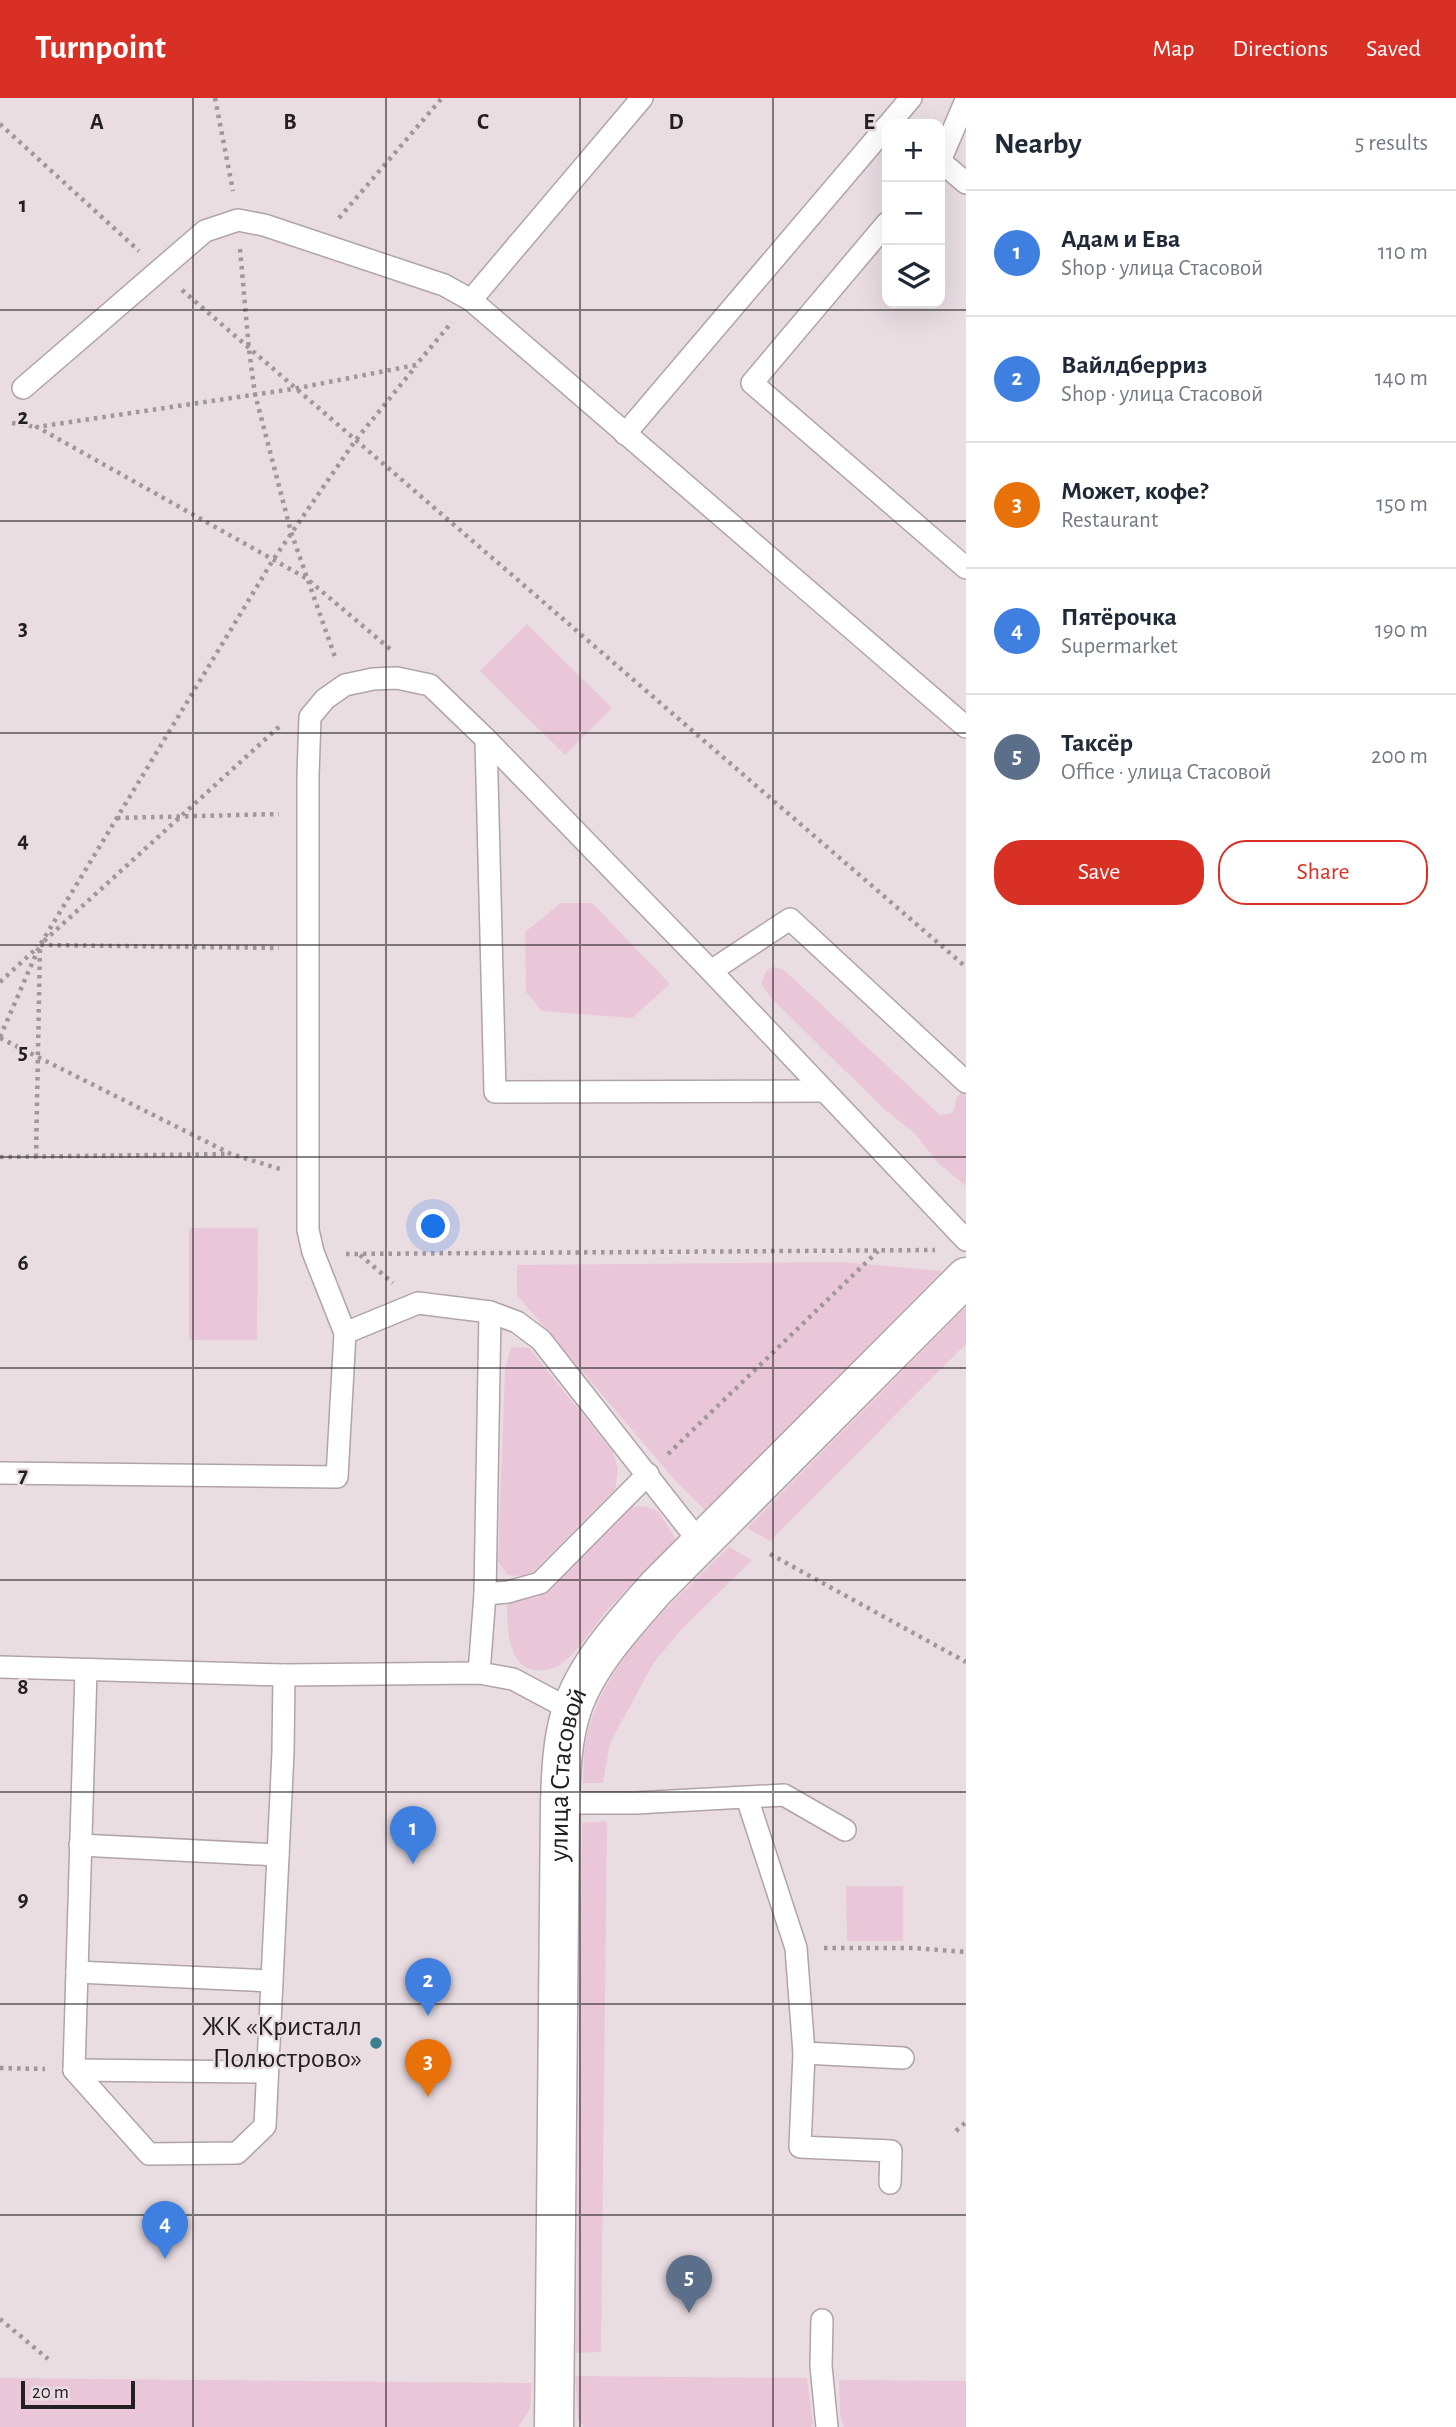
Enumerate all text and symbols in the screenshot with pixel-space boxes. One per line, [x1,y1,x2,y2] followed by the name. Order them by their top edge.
[35,32,166,65] text: Turnpoint
[1152,37,1194,61] text: Map
[1232,37,1328,61] text: Directions
[1366,37,1421,61] text: Saved
[90,111,104,134] text: A
[283,111,297,134] text: B
[477,111,489,134] text: C
[668,111,684,134] text: D
[863,111,875,134] text: E
[882,119,945,308] map controls
[882,119,945,182] button: +
[994,129,1082,159] text: Nearby
[1355,132,1428,155] text: 5 results
[882,182,945,245] button: −
[19,194,27,217] text: 1
[1061,226,1180,252] text: Адам и Ева
[1013,241,1021,264] text: 1
[1378,241,1428,264] text: 110 m
[882,245,945,308] button: layers
[1061,257,1263,280] text: Shop · улица Стасовой
[1061,352,1207,378] text: Вайлдберриз
[1012,367,1022,390] text: 2
[1375,367,1428,390] text: 140 m
[1061,383,1263,406] text: Shop · улица Стасовой
[18,406,29,429] text: 2
[1061,478,1208,504] text: Может, кофе?
[1012,493,1022,516] text: 3
[1376,493,1428,516] text: 150 m
[1061,509,1158,532] text: Restaurant
[1061,604,1177,630] text: Пятёрочка
[18,617,28,640] text: 3
[1011,619,1023,642] text: 4
[1375,619,1428,642] text: 190 m
[1061,635,1178,658] text: Supermarket
[1061,730,1133,756] text: Таксёр
[1012,745,1022,768] text: 5
[1371,745,1428,768] text: 200 m
[1061,761,1271,784] text: Office · улица Стасовой
[17,829,29,852] text: 4
[994,840,1204,905] button: Save
[1218,840,1428,905] button: Share
[18,1041,28,1064] text: 5
[416,1209,450,1243] your location
[17,1252,29,1275] text: 6
[18,1464,28,1487] text: 7
[17,1676,29,1699] text: 8
[545,1684,593,1863] street label: улица Стасовой
[390,1806,436,1864] pin: 1
[17,1888,29,1911] text: 9
[405,1958,451,2016] pin: 2
[202,2013,362,2073] place label: ЖК «Кристалл Полюстрово»
[368,2035,384,2051] marker: ЖК «Кристалл Полюстрово»
[405,2039,451,2097] pin: 3
[142,2201,188,2259] pin: 4
[666,2255,712,2313] pin: 5
[21,2378,135,2410] scale bar
[32,2383,69,2402] text: 20 m

